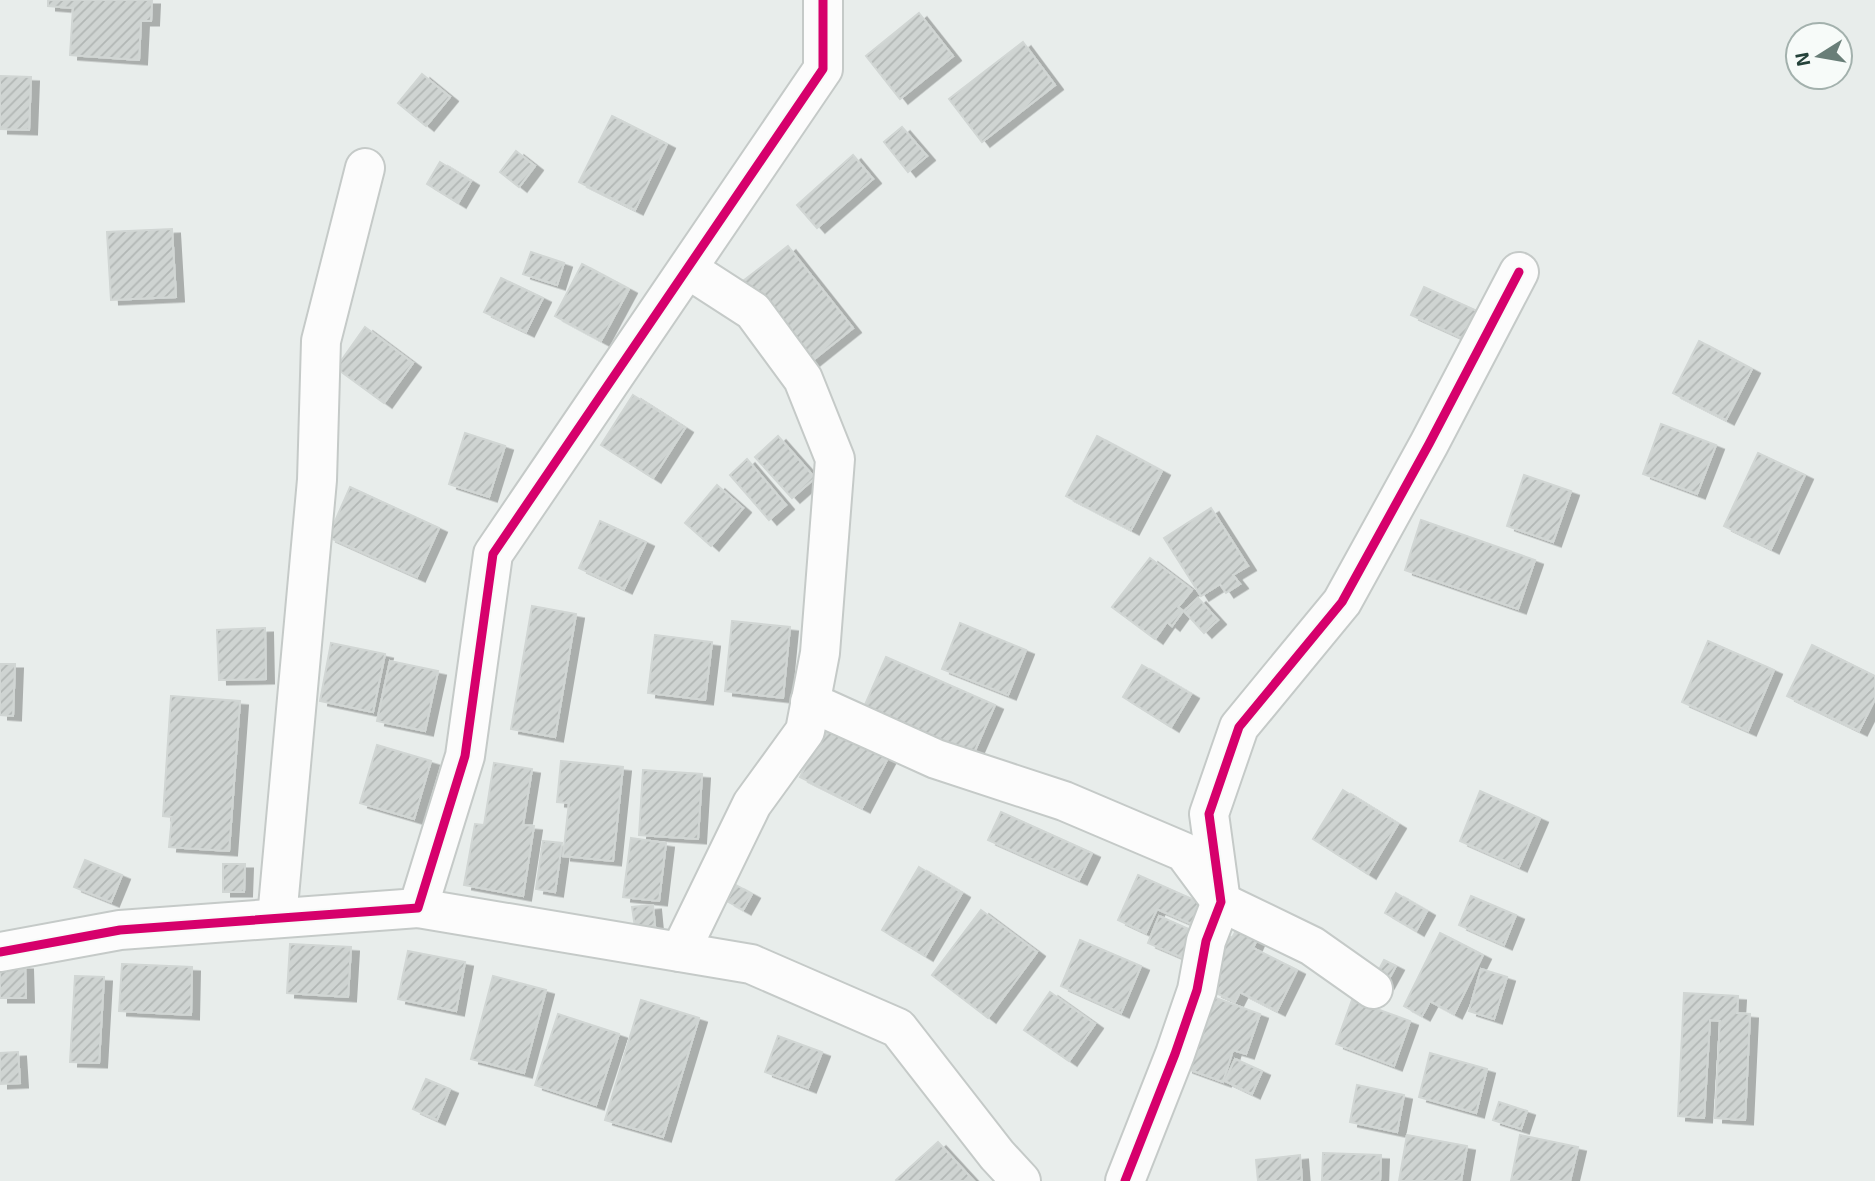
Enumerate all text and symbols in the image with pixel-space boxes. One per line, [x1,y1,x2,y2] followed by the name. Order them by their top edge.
[1784,21,1854,91] north arrow
[1789,50,1814,68] text: N

